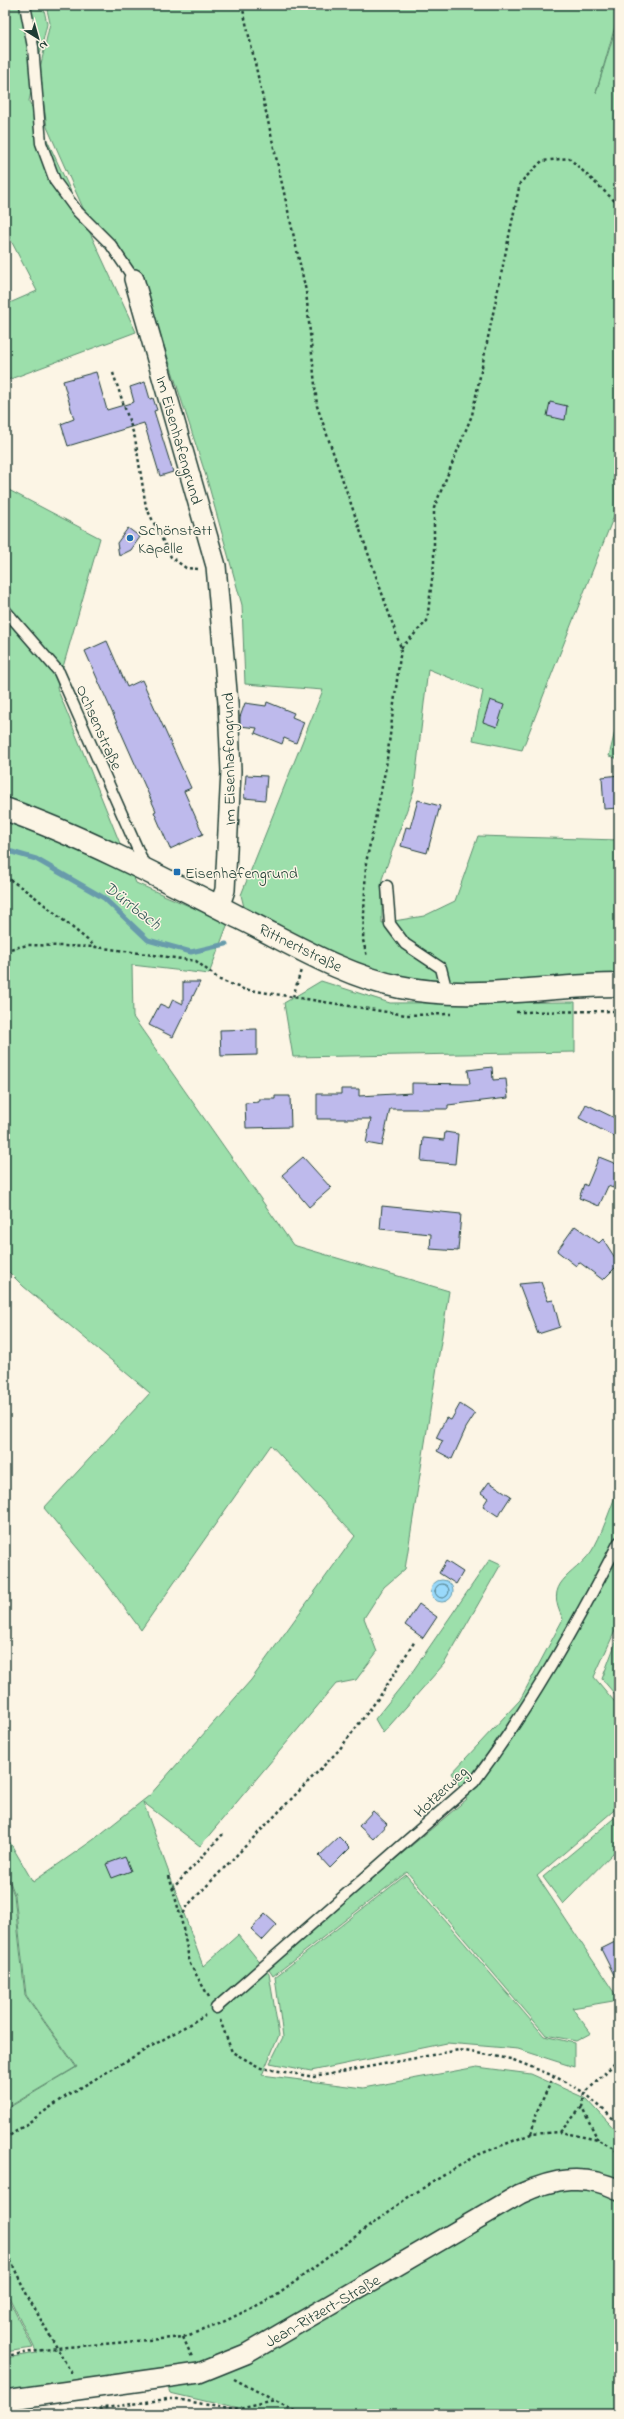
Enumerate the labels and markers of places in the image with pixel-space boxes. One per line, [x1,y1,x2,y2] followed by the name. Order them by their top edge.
[138,519,213,561] place label: Schönstatt Kapelle
[125,533,135,543] marker: Schönstatt Kapelle
[185,862,298,886] place label: Eisenhafengrund
[172,867,182,877] marker: Eisenhafengrund

